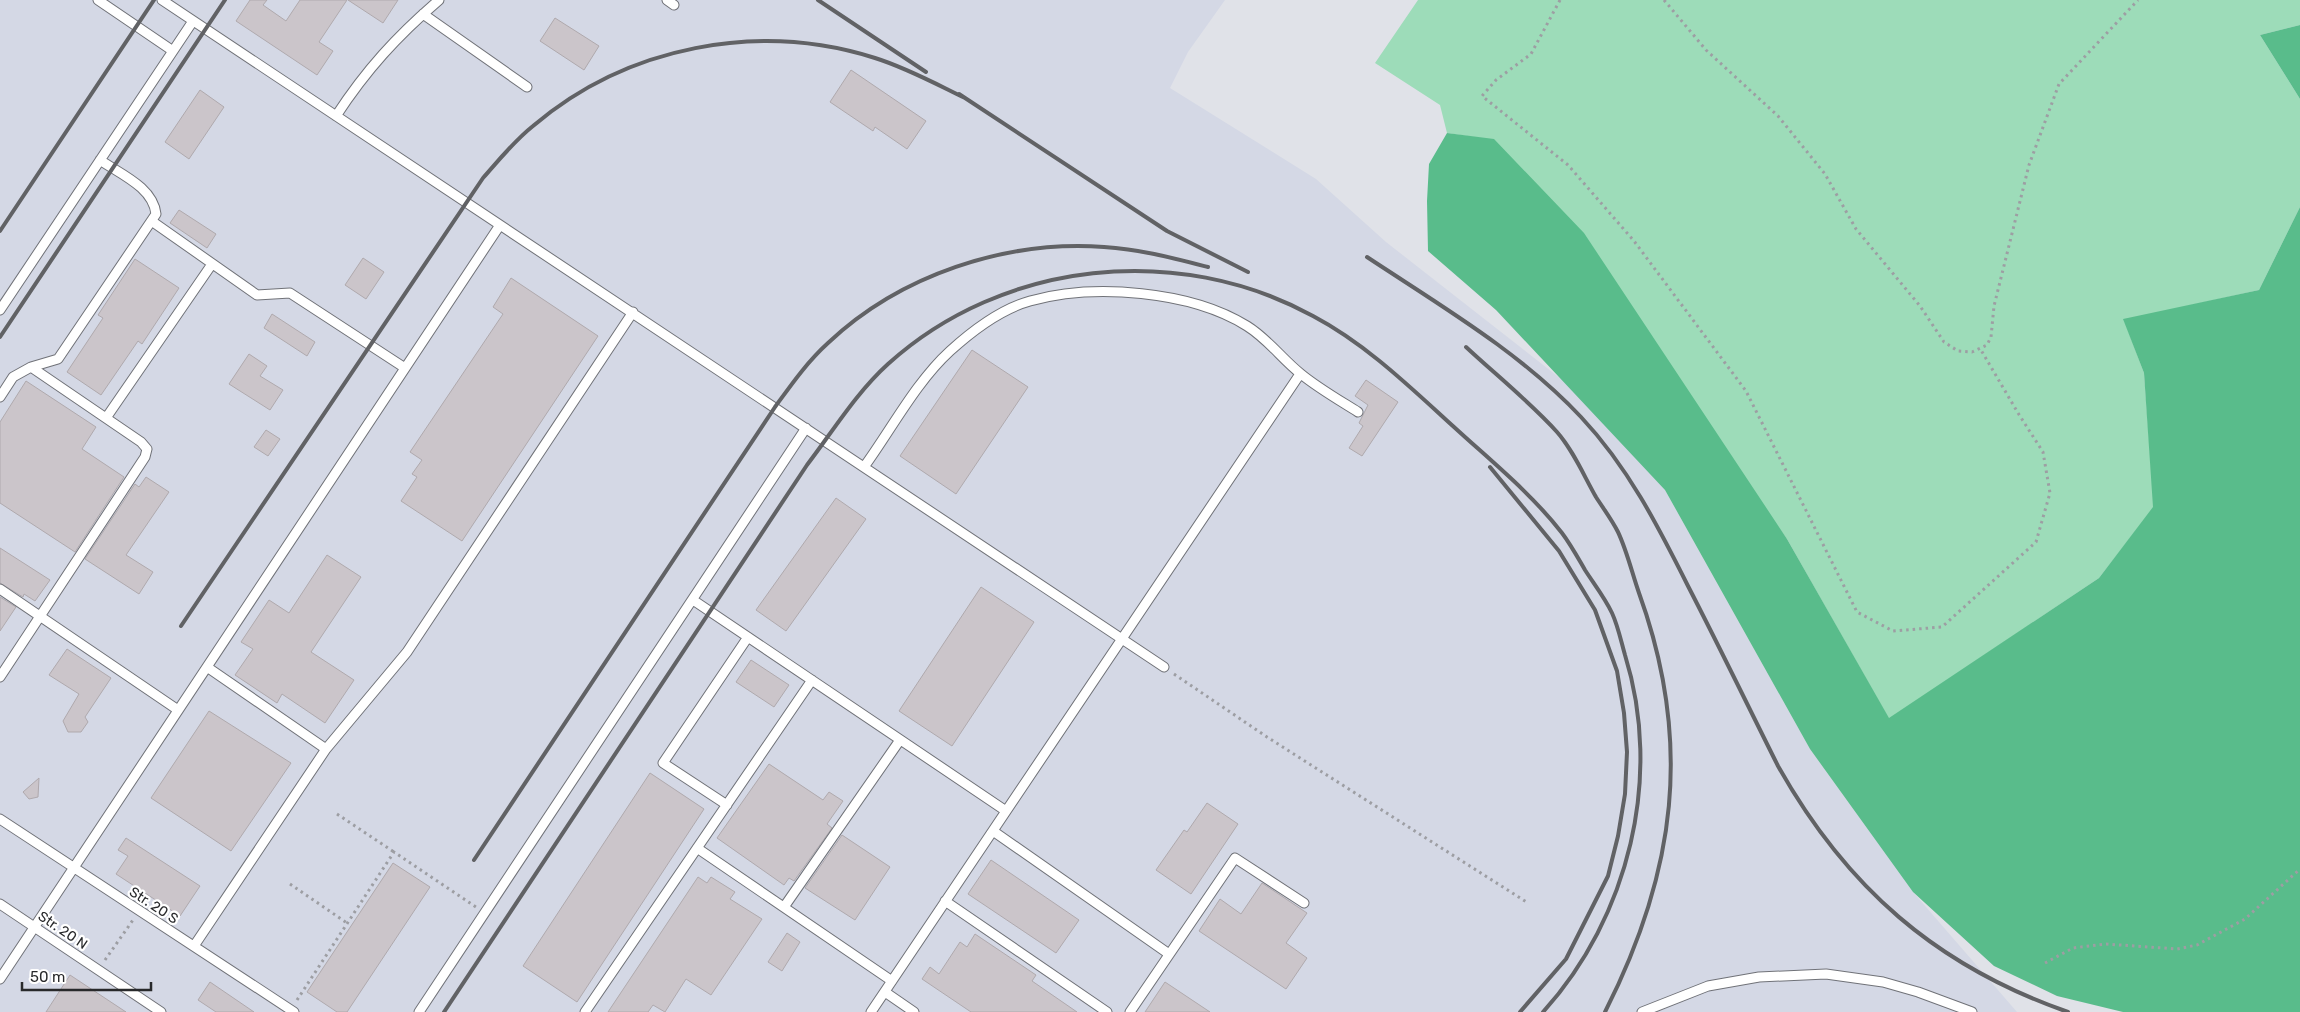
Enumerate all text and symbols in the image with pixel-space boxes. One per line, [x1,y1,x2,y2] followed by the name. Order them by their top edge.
[126,883,182,928] street label: Str. 20 S
[35,908,91,953] street label: Str. 20 N
[22,960,151,992] scale bar
[30,968,65,986] text: 50 m

